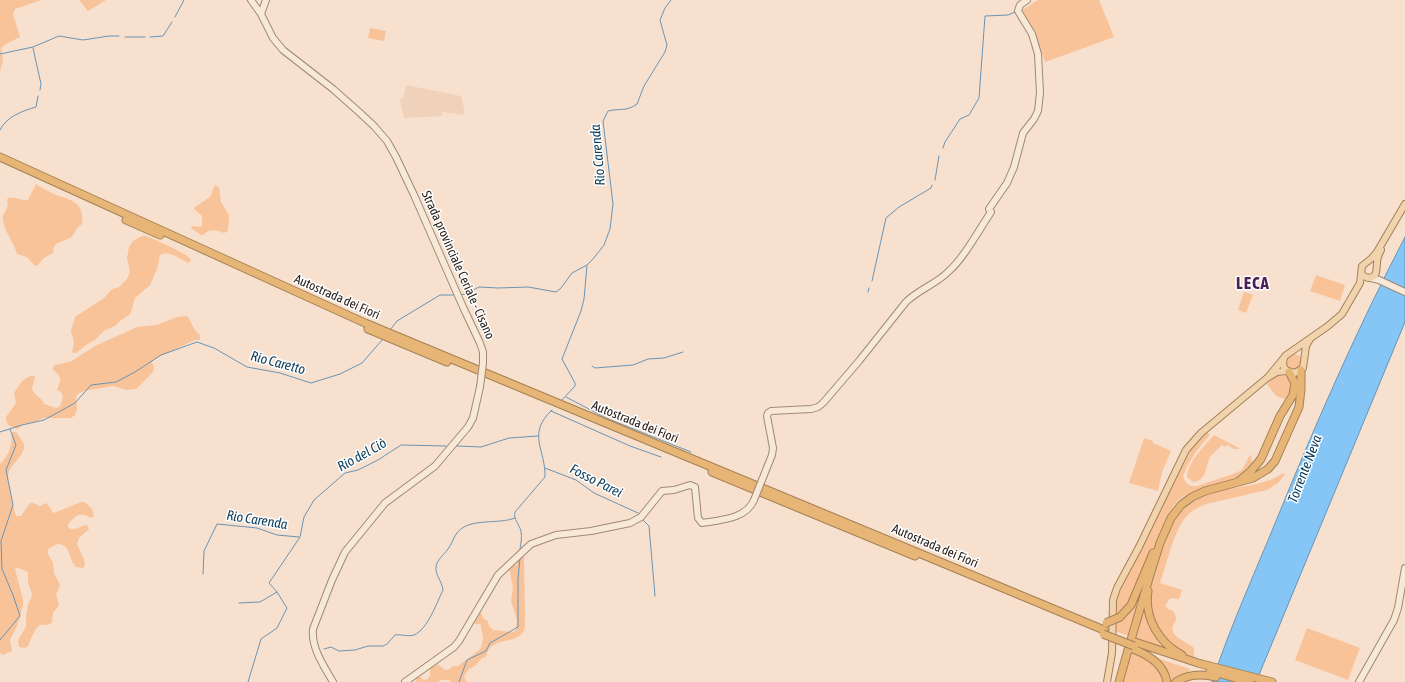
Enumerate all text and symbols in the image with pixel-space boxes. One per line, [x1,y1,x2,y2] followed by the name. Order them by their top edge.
[587,124,609,186] water label: Rio Carenda
[418,188,498,342] street label: Strada provinciale Ceriale - Cisano
[292,271,382,323] street label: Autostrada dei Fiori
[1236,274,1270,294] district label: LECA
[249,348,307,378] water label: Rio Caretto
[589,397,681,447] street label: Autostrada dei Fiori
[1284,433,1326,505] water label: Torrente Neva
[335,435,389,475] water label: Rio del Ciò
[567,461,625,501] water label: Fosso Parei
[225,507,289,533] water label: Rio Carenda
[889,521,981,571] street label: Autostrada dei Fiori

